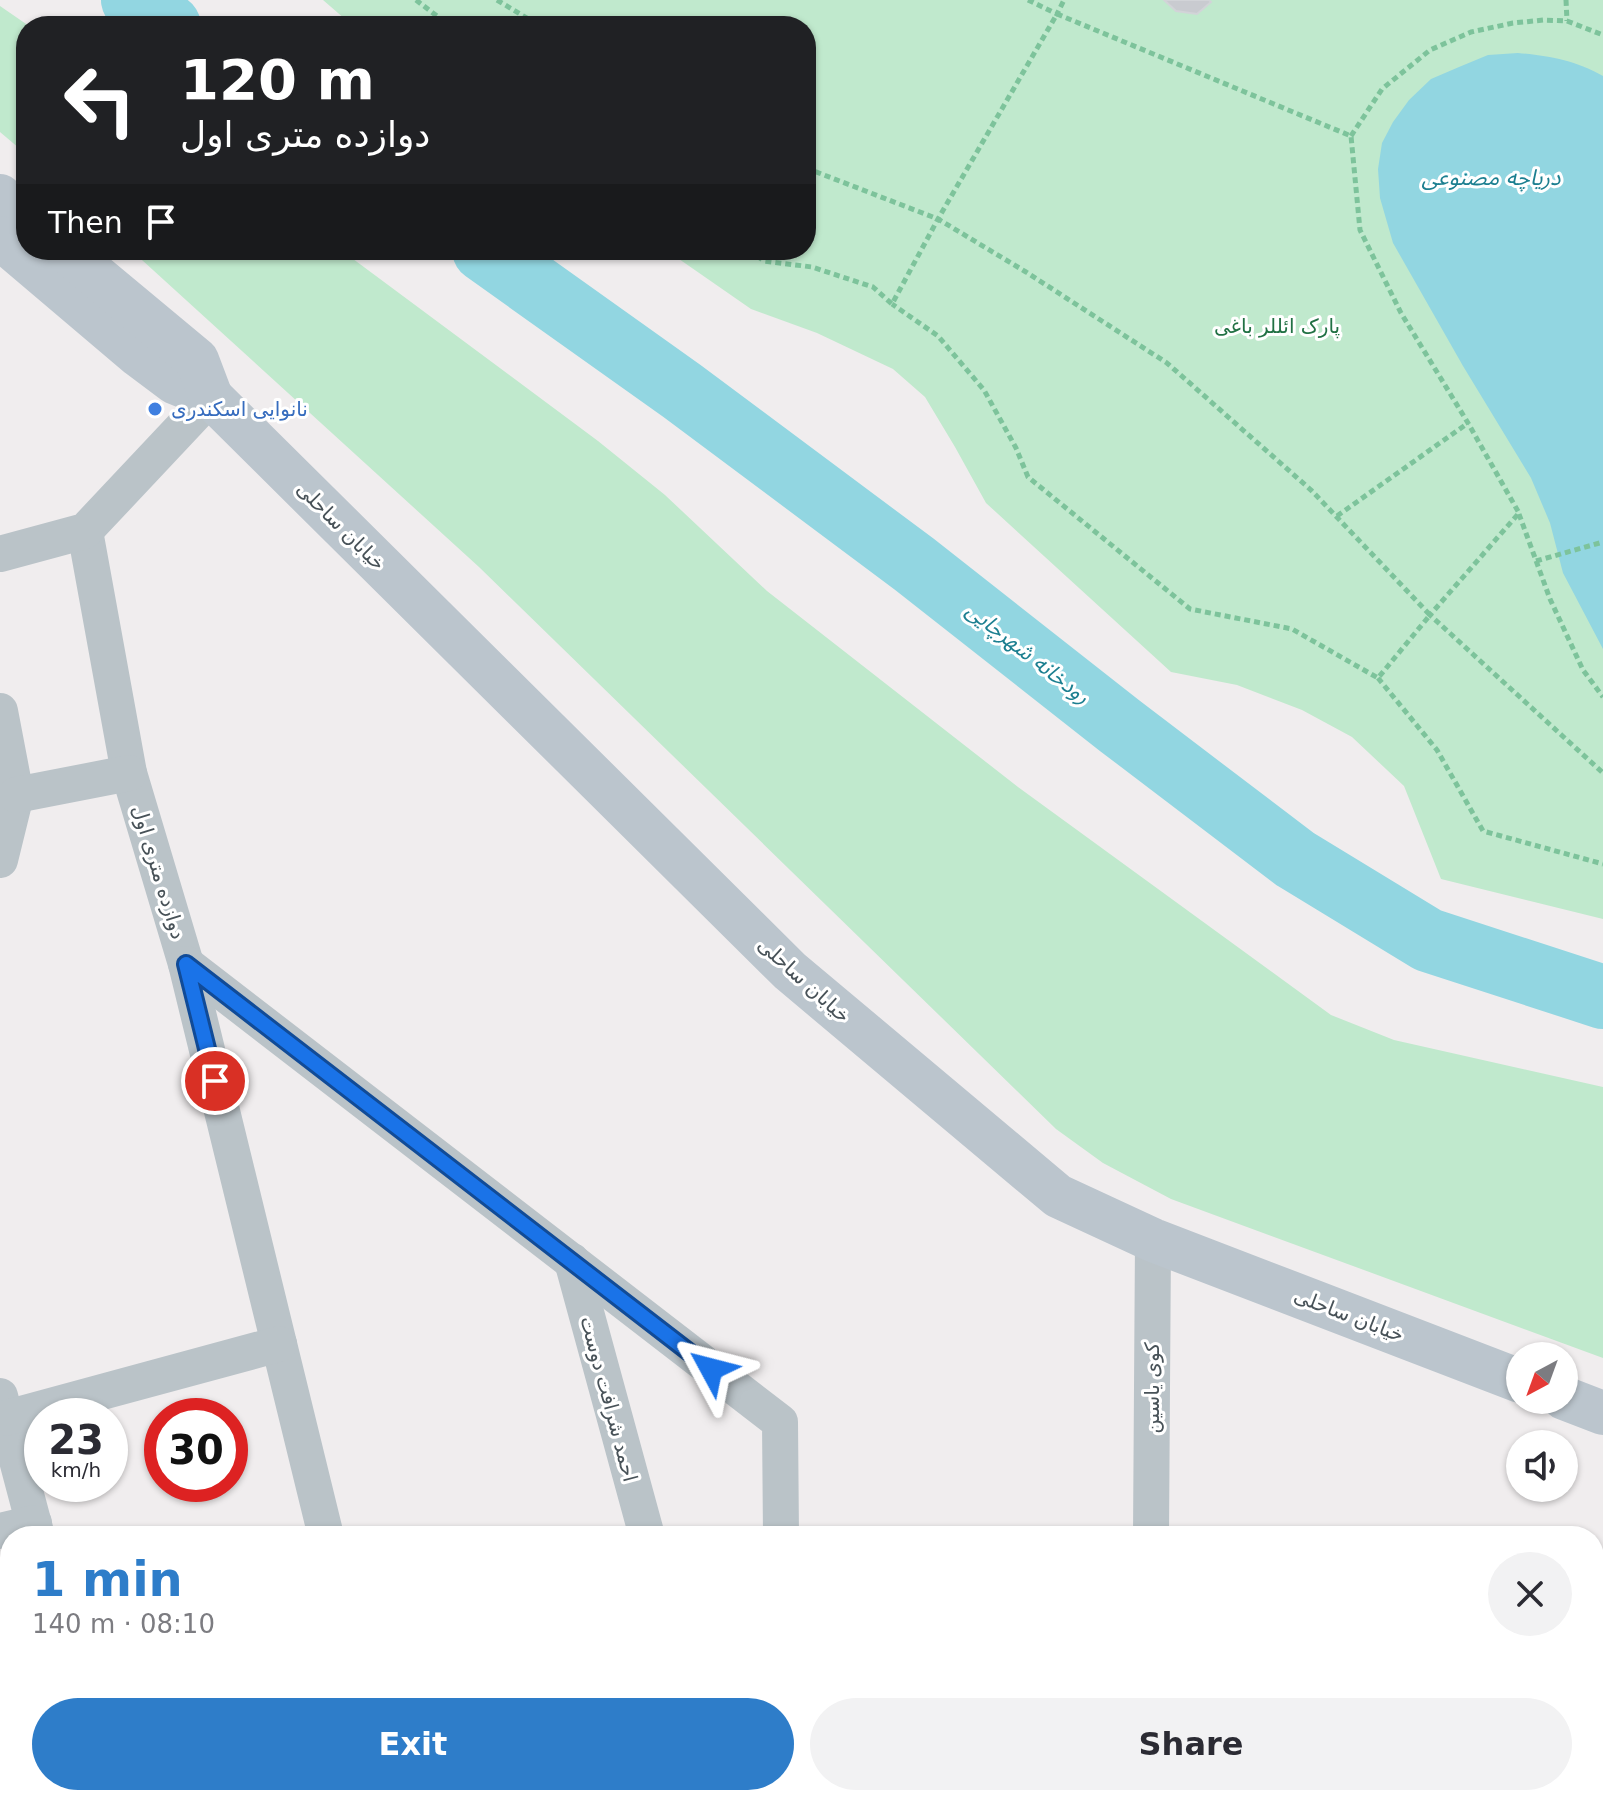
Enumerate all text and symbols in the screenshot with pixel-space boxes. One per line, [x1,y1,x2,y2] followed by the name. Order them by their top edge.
[180,47,375,112] text: 120 m
[48,48,152,152] icon: left
[180,114,430,155] text: دوازده متری اول
[1421,165,1561,192] water label: دریاچه مصنوعی
[139,200,183,244] icon: arrive
[48,205,123,240] text: Then
[1214,314,1340,339] park label: پارک ائللر باغی
[171,397,308,421] place label: نانوایی اسکندری
[146,400,164,418] marker: نانوایی اسکندری
[292,477,390,575] street label: خیابان ساحلی
[960,597,1095,711] water label: رودخانه شهرچایی
[127,802,191,942] street label: دوازده متری اول
[753,932,855,1028] street label: خیابان ساحلی
[181,1047,249,1115] pin
[193,1059,237,1103] icon: arrive
[1291,1283,1407,1347] street label: خیابان ساحلی
[575,1314,643,1484] street label: احمد شرافت دوست
[669,1327,753,1411] position arrow
[1140,1342,1164,1434] street label: کوی یاسین
[1506,1342,1578,1414] north arrow
[1506,1342,1578,1502] map controls
[144,1398,248,1502] speed limit sign: 30
[48,1417,104,1463] text: 23
[1506,1430,1578,1502] button: sound
[51,1458,101,1482] text: km/h
[32,1551,183,1607] text: 1 min
[1488,1552,1572,1636] button: close
[32,1609,215,1639] text: 140 m · 08:10
[32,1698,794,1790] button: Exit
[810,1698,1572,1790] button: Share

